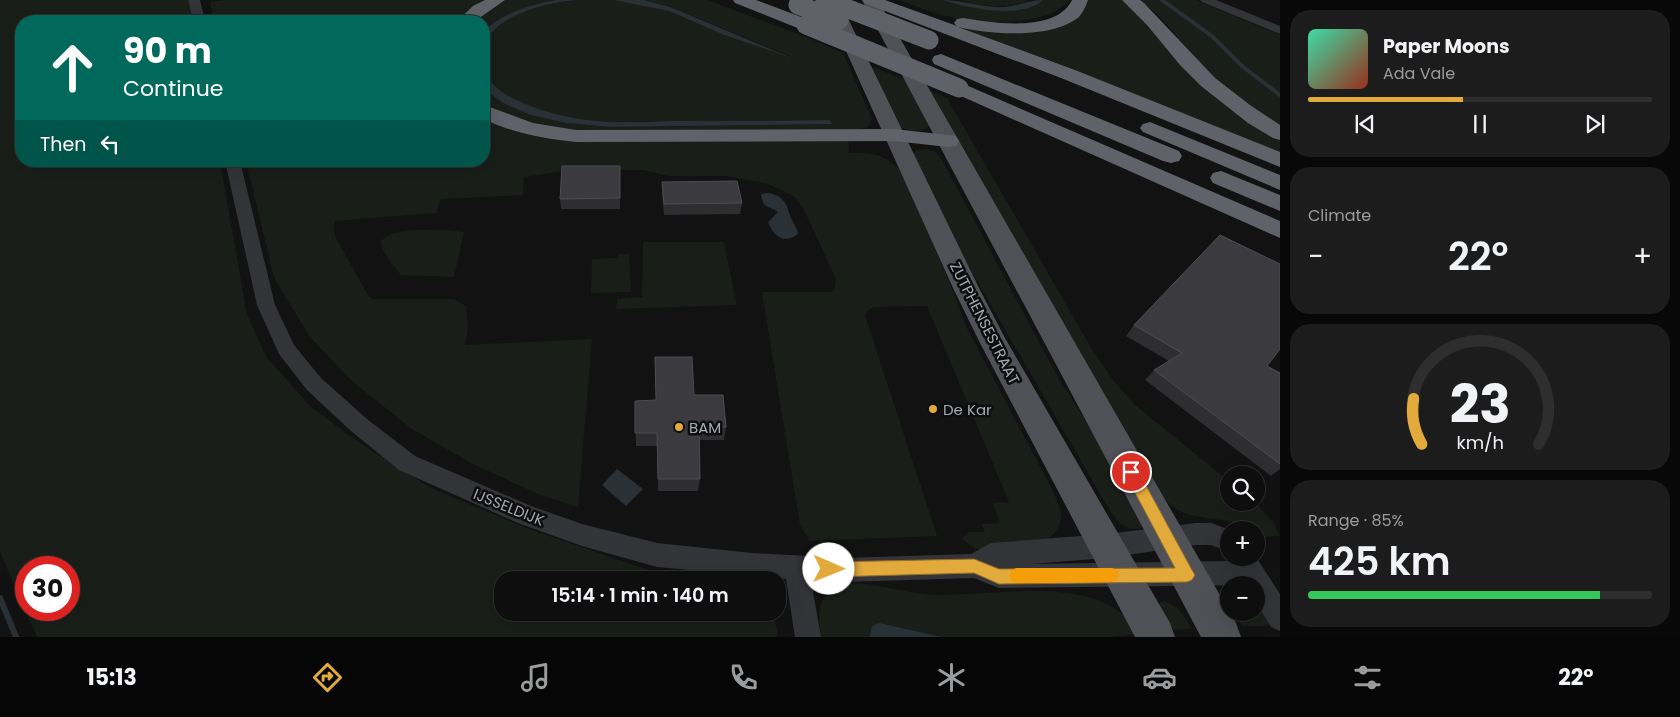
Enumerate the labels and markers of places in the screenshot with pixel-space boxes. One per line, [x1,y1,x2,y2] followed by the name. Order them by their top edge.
[943,399,992,420] place label: De Kar
[927,403,939,415] marker: De Kar
[689,417,721,438] place label: BAM
[673,421,685,433] marker: BAM
[1110,451,1152,493] pin

